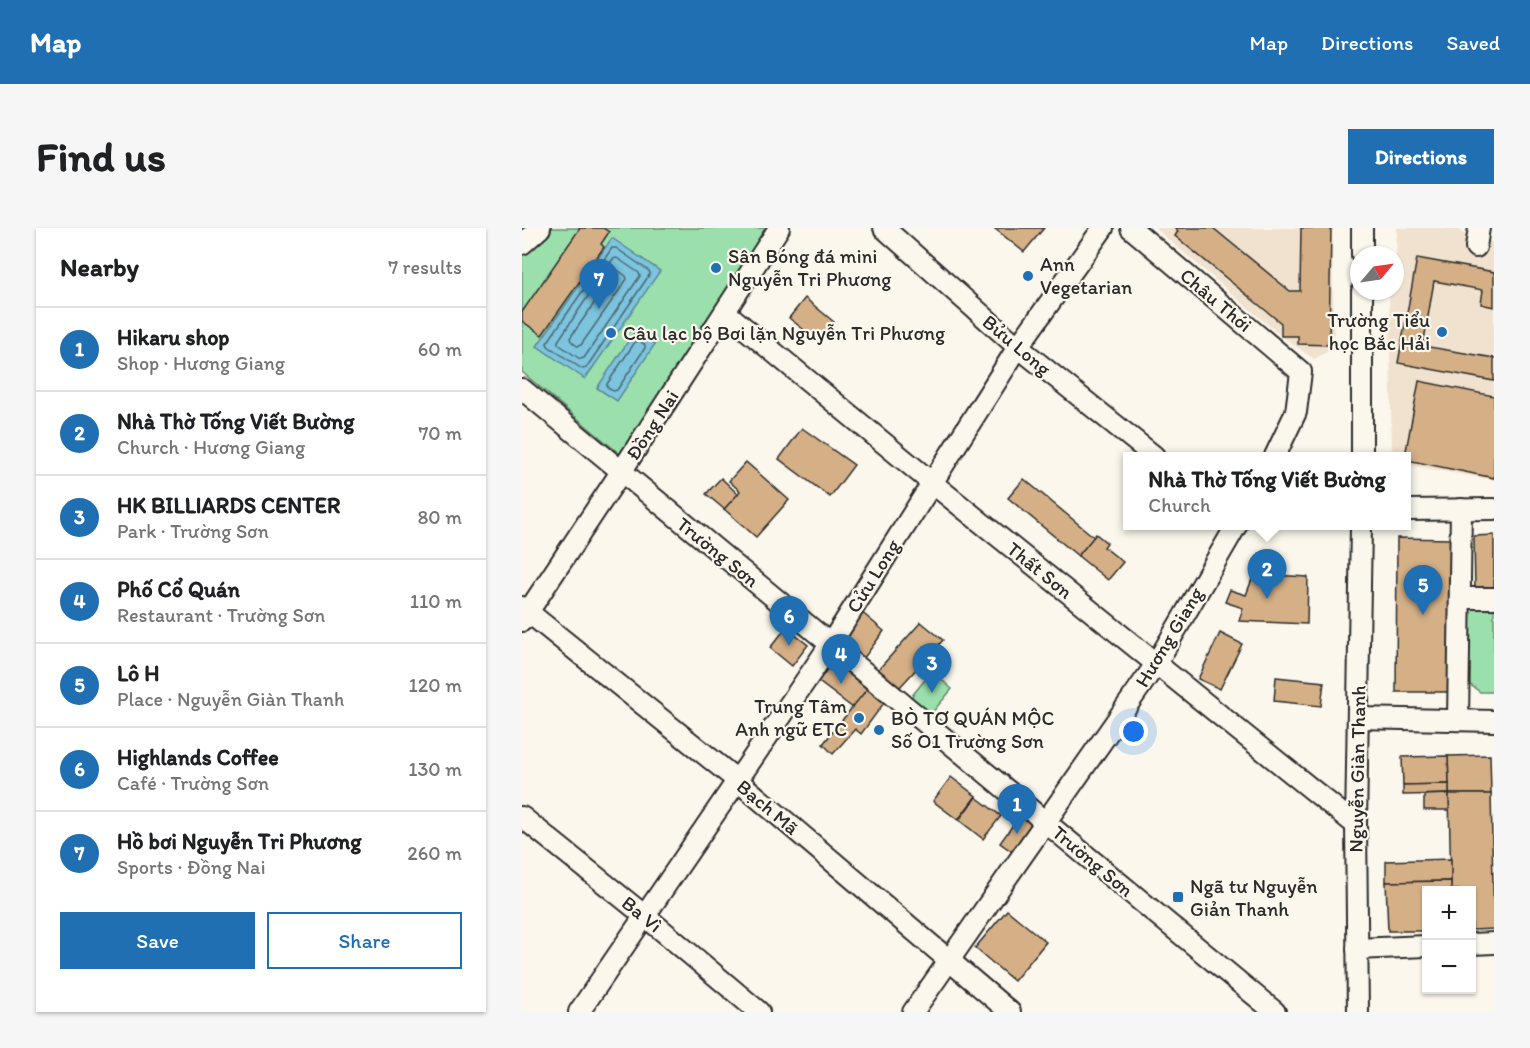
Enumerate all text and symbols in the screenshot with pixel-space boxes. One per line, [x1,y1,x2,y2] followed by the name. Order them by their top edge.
[30,25,81,59] text: Map
[1250,30,1288,55] text: Map
[1321,30,1413,55] text: Directions
[1446,30,1500,55] text: Saved
[1348,129,1494,184] button: Directions
[36,131,166,182] text: Find us
[728,244,892,291] place label: Sân Bóng đá mini Nguyễn Tri Phương
[1350,246,1404,300] north arrow
[60,251,139,283] text: Nearby
[1040,252,1132,299] place label: Ann Vegetarian
[388,255,462,279] text: 7 results
[580,260,619,309] pin: 7
[709,261,723,275] marker: Sân Bóng đá mini Nguyễn Tri Phương
[1175,263,1257,337] street label: Châu Thới
[1021,269,1035,283] marker: Ann Vegetarian
[1327,308,1430,355] place label: Trường Tiểu học Bắc Hải
[978,309,1057,381] street label: Bửu Long
[623,321,946,345] place label: Câu lạc bộ Bơi lặn Nguyễn Tri Phương
[117,324,229,351] text: Hikaru shop
[1435,325,1449,339] marker: Trường Tiểu học Bắc Hải
[604,326,618,340] marker: Câu lạc bộ Bơi lặn Nguyễn Tri Phương
[75,337,84,361] text: 1
[418,337,462,361] text: 60 m
[117,351,285,375] text: Shop · Hương Giang
[620,385,684,465] street label: Đồng Nai
[117,408,354,435] text: Nhà Thờ Tống Viết Bường
[74,421,85,445] text: 2
[418,421,462,445] text: 70 m
[117,435,305,459] text: Church · Hương Giang
[1123,452,1411,530] popup
[1148,466,1386,493] text: Nhà Thờ Tống Viết Bường
[117,492,340,519] text: HK BILLIARDS CENTER
[1148,493,1211,517] text: Church
[74,505,85,529] text: 3
[417,505,462,529] text: 80 m
[672,512,764,592] street label: Trường Sơn
[117,519,269,543] text: Park · Trường Sơn
[841,534,905,617] street label: Cửu Long
[1002,536,1078,604] street label: Thất Sơn
[1248,550,1286,599] pin: 2
[1404,566,1442,615] pin: 5
[117,576,240,603] text: Phố Cổ Quán
[1130,582,1209,691] street label: Hương Giang
[73,589,86,613] text: 4
[410,589,462,613] text: 110 m
[770,596,808,646] pin: 6
[117,603,325,627] text: Restaurant · Trường Sơn
[822,634,860,684] pin: 4
[912,644,952,693] pin: 3
[117,660,160,687] text: Lô H
[74,673,85,697] text: 5
[409,673,462,697] text: 120 m
[1344,685,1370,853] street label: Nguyễn Giàn Thanh
[117,687,344,711] text: Place · Nguyễn Giàn Thanh
[735,694,847,741] place label: Trung Tâm Anh ngữ ETC
[891,706,1055,753] place label: BÒ TƠ QUÁN MỘC Số O1 Trường Sơn
[852,711,866,725] marker: Trung Tâm Anh ngữ ETC
[1119,717,1148,746] your location
[872,723,886,737] marker: BÒ TƠ QUÁN MỘC Số O1 Trường Sơn
[117,744,279,771] text: Highlands Coffee
[74,757,85,781] text: 6
[408,757,462,781] text: 130 m
[117,771,269,795] text: Café · Trường Sơn
[732,774,804,840] street label: Bạch Mã
[998,784,1036,834] pin: 1
[1048,820,1138,902] street label: Trường Sơn
[117,828,361,855] text: Hồ bơi Nguyễn Tri Phương
[75,841,84,865] text: 7
[407,841,462,865] text: 260 m
[117,855,266,879] text: Sports · Đồng Nai
[1190,874,1317,921] place label: Ngã tư Nguyễn Giản Thanh
[1422,886,1476,994] map controls
[1422,886,1476,940] button: +
[1171,890,1185,904] marker: Ngã tư Nguyễn Giản Thanh
[617,891,667,937] street label: Ba Vì
[60,912,255,969] button: Save
[267,912,462,969] button: Share
[1422,940,1476,994] button: −

